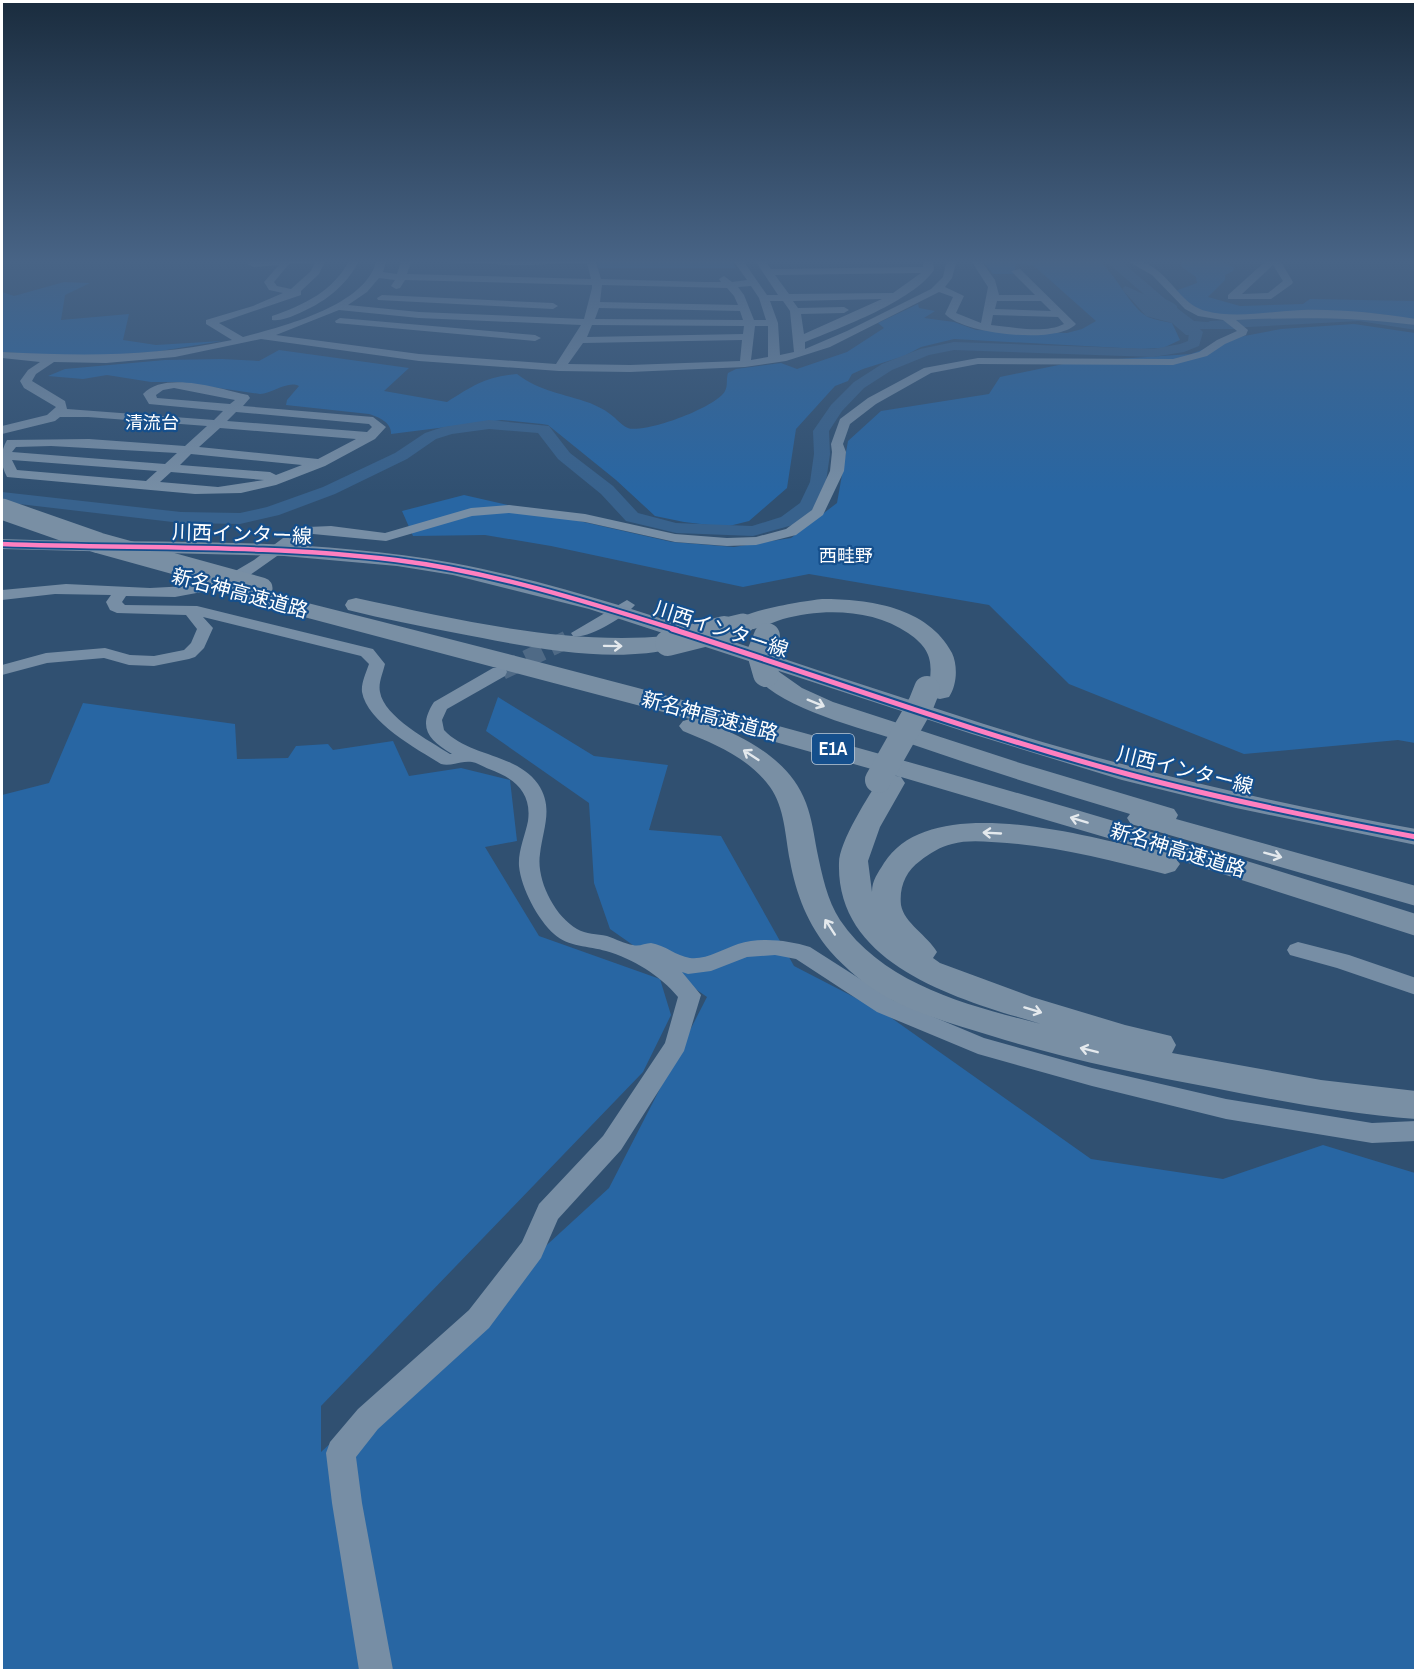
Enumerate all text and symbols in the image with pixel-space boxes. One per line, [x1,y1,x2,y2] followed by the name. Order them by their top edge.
[125,410,179,435] district label: 清流台
[172,518,312,549] street label: 川西インター線
[819,543,873,568] district label: 西畦野
[169,561,311,624] street label: 新名神高速道路
[650,594,792,663] street label: 川西インター線
[602,640,622,652] one-way arrow
[639,684,781,747] street label: 新名神高速道路
[806,698,825,709] one-way arrow
[812,734,854,764] road number: E1A
[1114,739,1256,800] street label: 川西インター線
[744,749,760,761] one-way arrow
[1070,813,1089,824] one-way arrow
[1107,816,1249,883] street label: 新名神高速道路
[983,827,1003,838] one-way arrow
[1263,850,1282,861] one-way arrow
[824,919,836,936] one-way arrow
[1023,1005,1042,1016] one-way arrow
[1080,1044,1099,1056] one-way arrow

